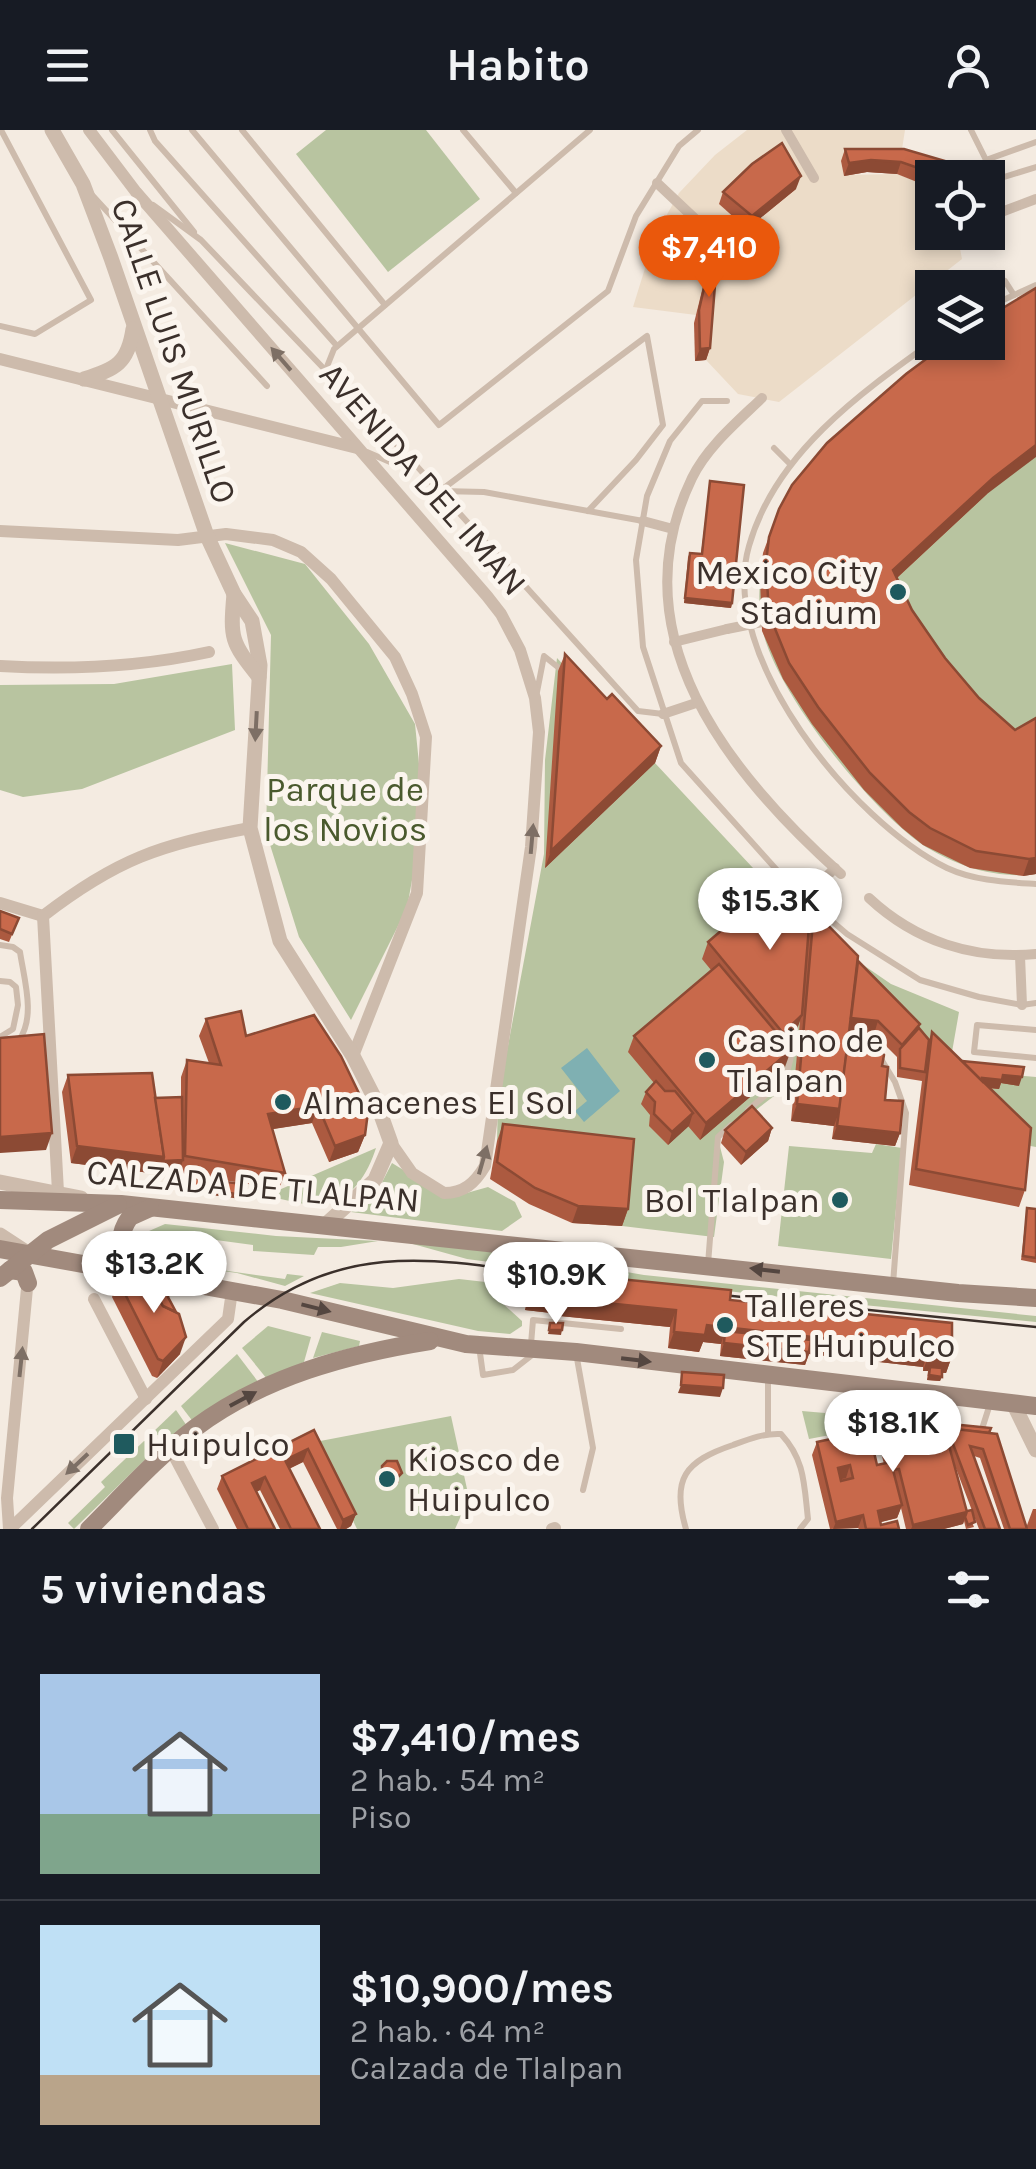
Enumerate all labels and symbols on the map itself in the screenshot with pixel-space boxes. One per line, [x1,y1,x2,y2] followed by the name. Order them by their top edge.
[103,193,245,509] street label: CALLE LUIS MURILLO
[628,215,790,300] pin: $7,410
[270,347,292,372] one-way arrow
[311,354,535,604] street label: AVENIDA DEL IMAN
[695,552,878,633] place label: Mexico City Stadium
[887,581,909,603] marker: Mexico City Stadium
[248,711,264,743] one-way arrow
[263,769,427,850] park label: Parque de los Novios
[524,823,540,855] one-way arrow
[689,868,851,953] pin: $15.3K
[727,1020,884,1101] place label: Casino de Tlalpan
[696,1049,718,1071] marker: Casino de Tlalpan
[303,1082,575,1123] place label: Almacenes El Sol
[272,1091,294,1113] marker: Almacenes El Sol
[476,1145,492,1176] one-way arrow
[85,1151,421,1221] street label: CALZADA DE TLALPAN
[644,1180,820,1221] place label: Bol Tlalpan
[829,1189,851,1211] marker: Bol Tlalpan
[73,1231,235,1316] pin: $13.2K
[475,1242,637,1327] pin: $10.9K
[749,1262,780,1278] one-way arrow
[745,1285,955,1366] place label: Talleres STE Huipulco
[301,1301,332,1317] one-way arrow
[714,1314,736,1336] marker: Talleres STE Huipulco
[13,1346,29,1378] one-way arrow
[621,1352,652,1368] one-way arrow
[812,1390,974,1475] pin: $18.1K
[229,1391,258,1408] one-way arrow
[146,1424,290,1465] place label: Huipulco
[111,1431,137,1457] marker: Huipulco
[407,1439,560,1520] place label: Kiosco de Huipulco
[65,1452,89,1475] one-way arrow
[376,1468,398,1490] marker: Kiosco de Huipulco

